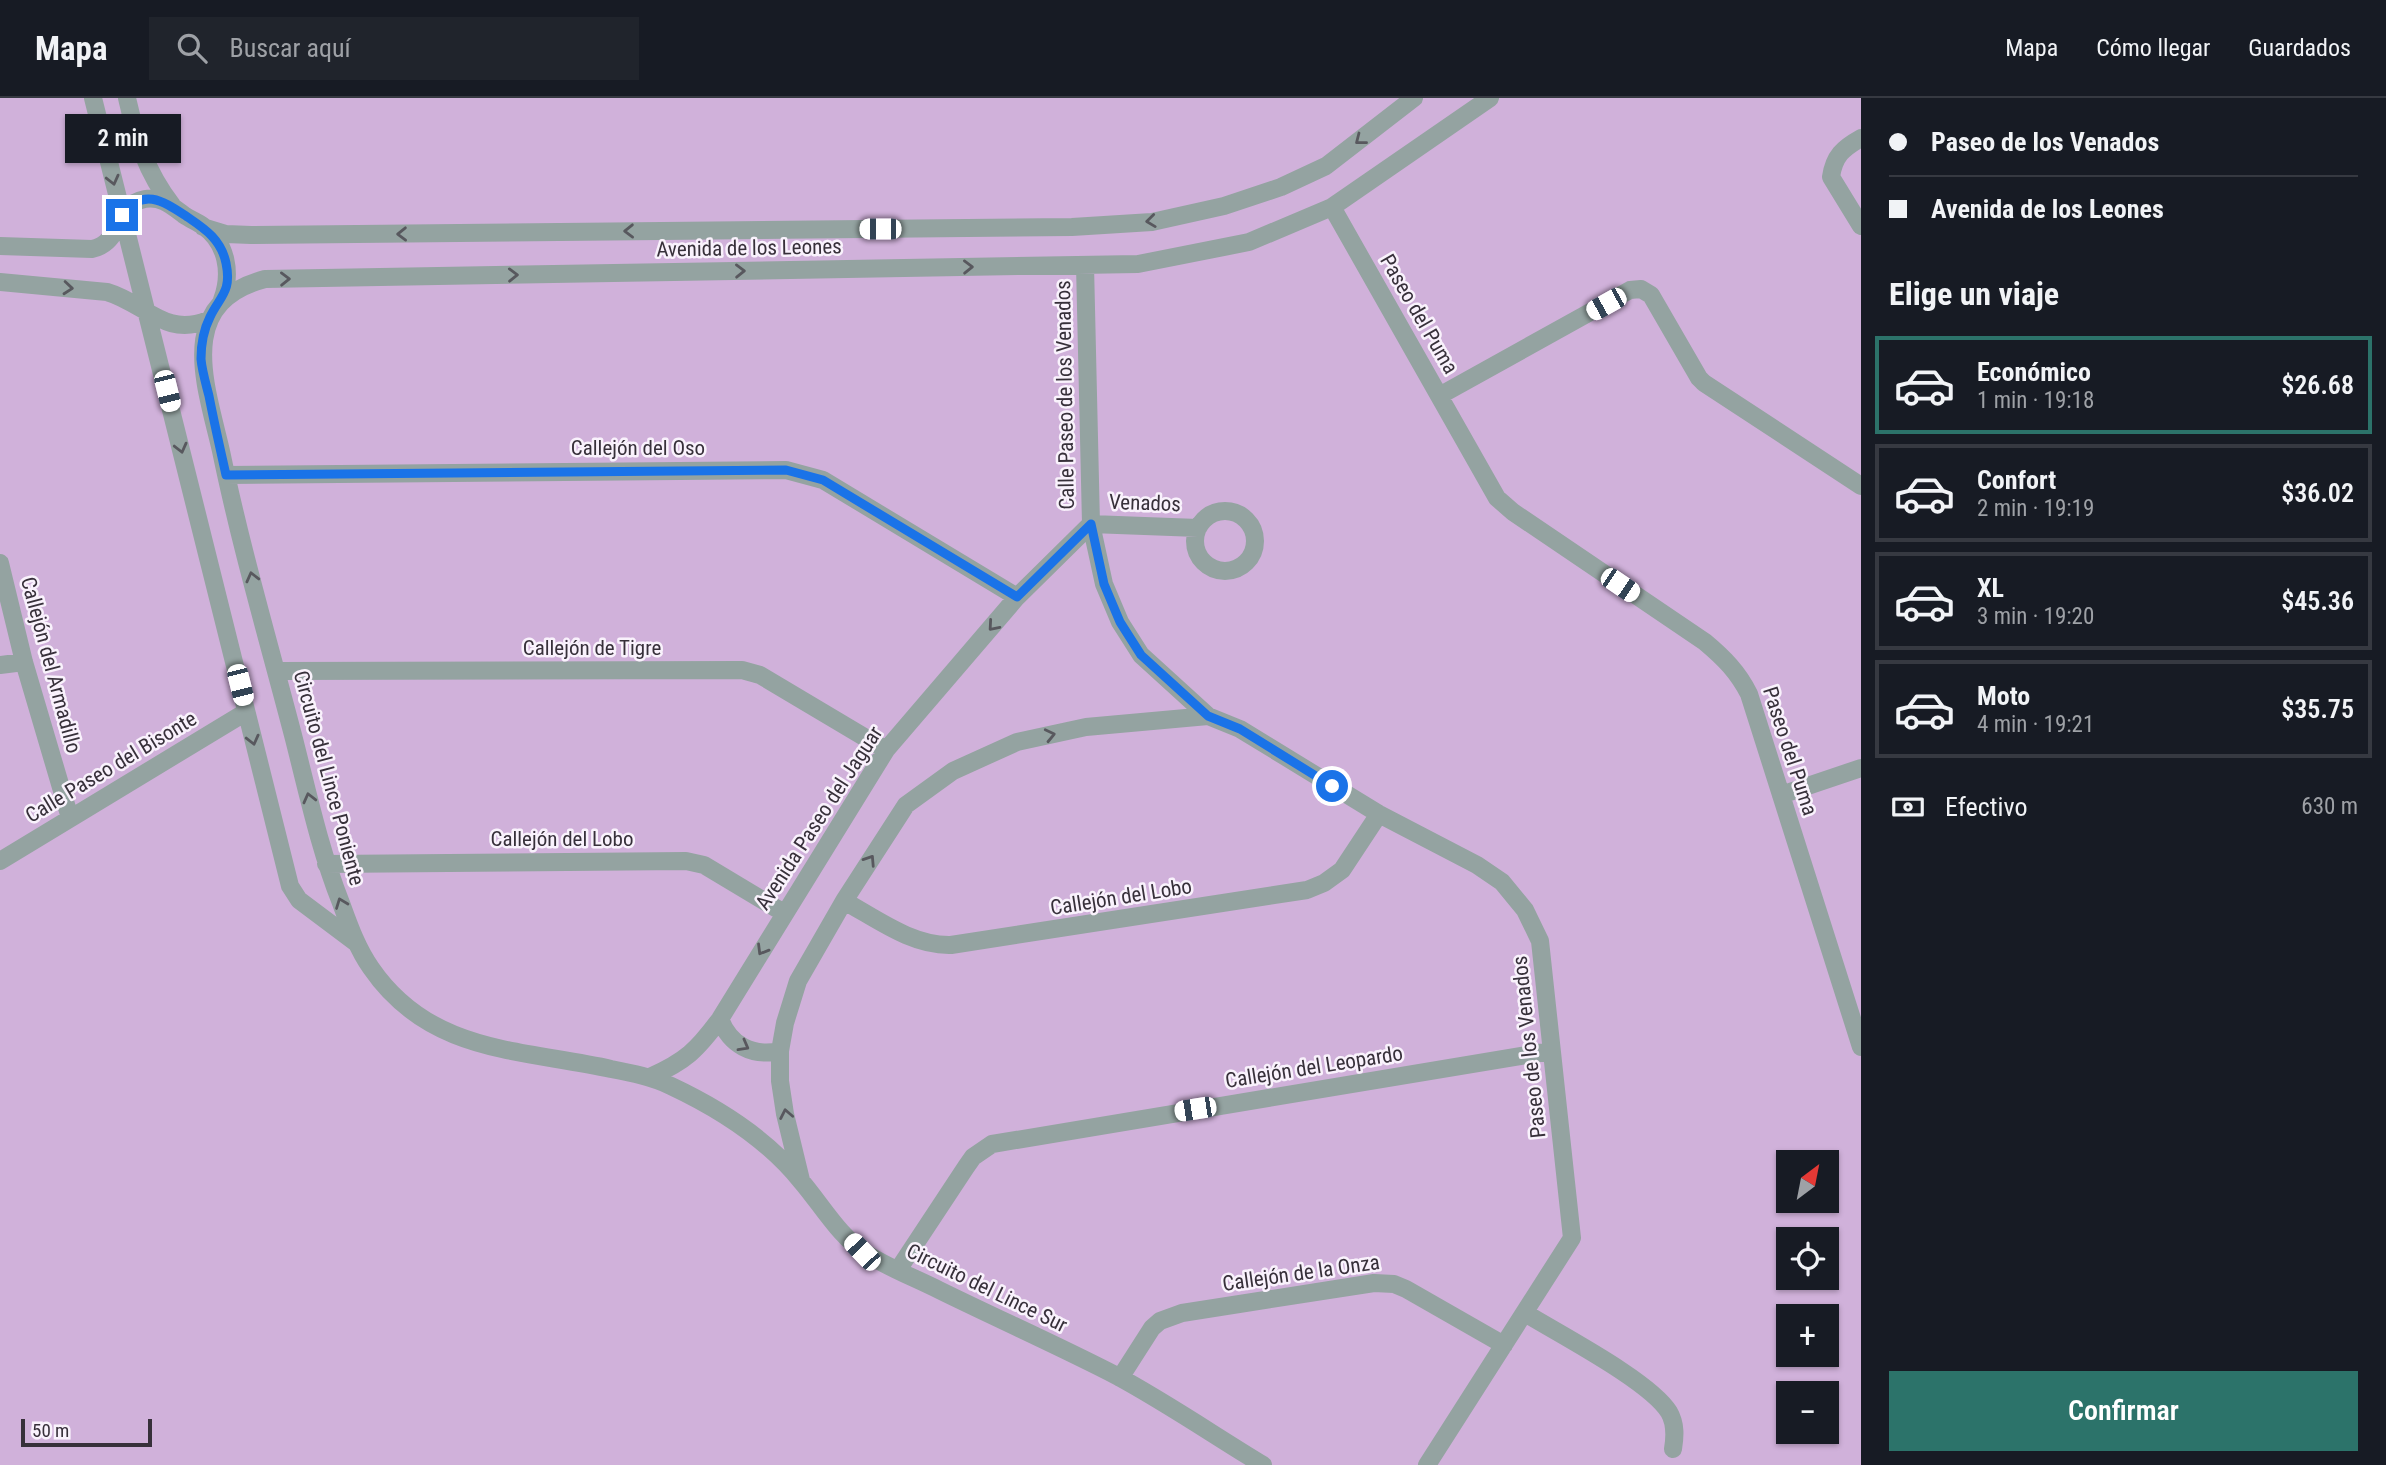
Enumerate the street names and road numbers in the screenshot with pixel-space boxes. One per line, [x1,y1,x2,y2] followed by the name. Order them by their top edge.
[656,234,842,262] street label: Avenida de los Leones
[1375,250,1463,378] street label: Paseo del Puma
[1051,280,1079,510] street label: Calle Paseo de los Venados
[571,436,705,460] street label: Callejón del Oso
[1109,490,1181,516] street label: Venados
[16,574,86,756] street label: Callejón del Armadillo
[523,636,661,660] street label: Callejón de Tigre
[289,668,369,888] street label: Circuito del Lince Poniente
[1758,684,1822,818] street label: Paseo del Puma
[21,706,201,828] street label: Calle Paseo del Bisonte
[751,722,887,914] street label: Avenida Paseo del Jaguar
[490,827,634,851] street label: Callejón del Lobo
[1048,874,1194,920] street label: Callejón del Lobo
[1507,955,1551,1139] street label: Paseo de los Venados
[1223,1041,1405,1093] street label: Callejón del Leopardo
[903,1239,1071,1337] street label: Circuito del Lince Sur
[1221,1250,1381,1296] street label: Callejón de la Onza

